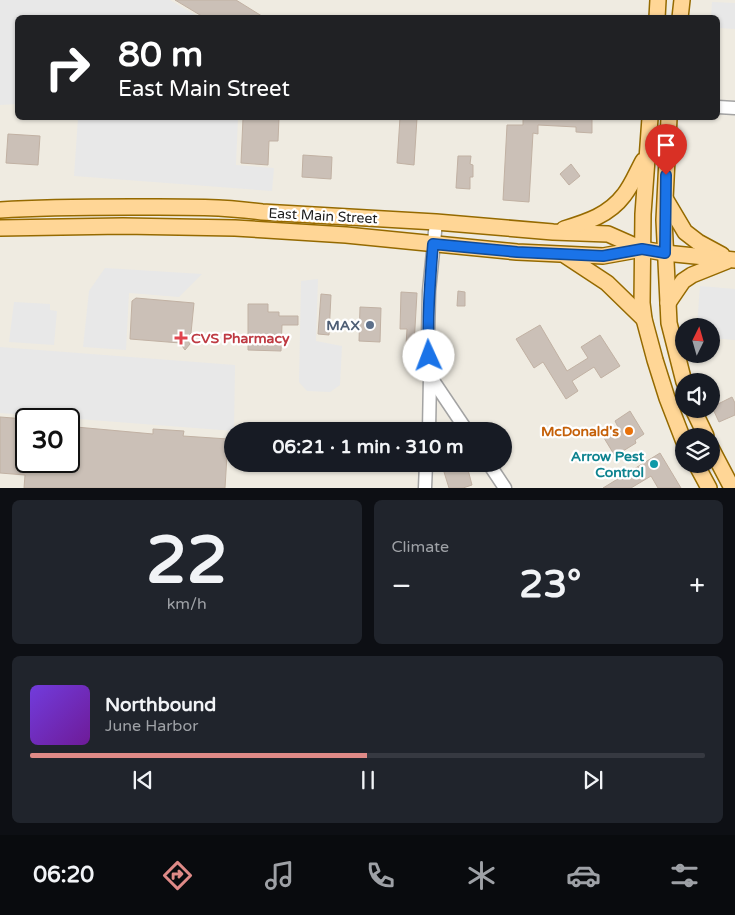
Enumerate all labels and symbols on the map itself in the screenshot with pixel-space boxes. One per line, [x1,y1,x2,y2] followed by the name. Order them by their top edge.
[645,124,687,175] pin
[268,205,379,227] street label: East Main Street
[326,317,361,334] place label: MAX
[675,318,720,362] north arrow
[364,319,376,331] marker: MAX
[402,329,454,381] position arrow
[191,330,290,347] place label: CVS Pharmacy
[175,332,187,344] marker: CVS Pharmacy
[15,408,80,473] speed limit sign: 30
[541,423,619,440] place label: McDonald's
[623,425,635,437] marker: McDonald's
[571,448,645,481] place label: Arrow Pest Control
[648,458,660,470] marker: Arrow Pest Control

